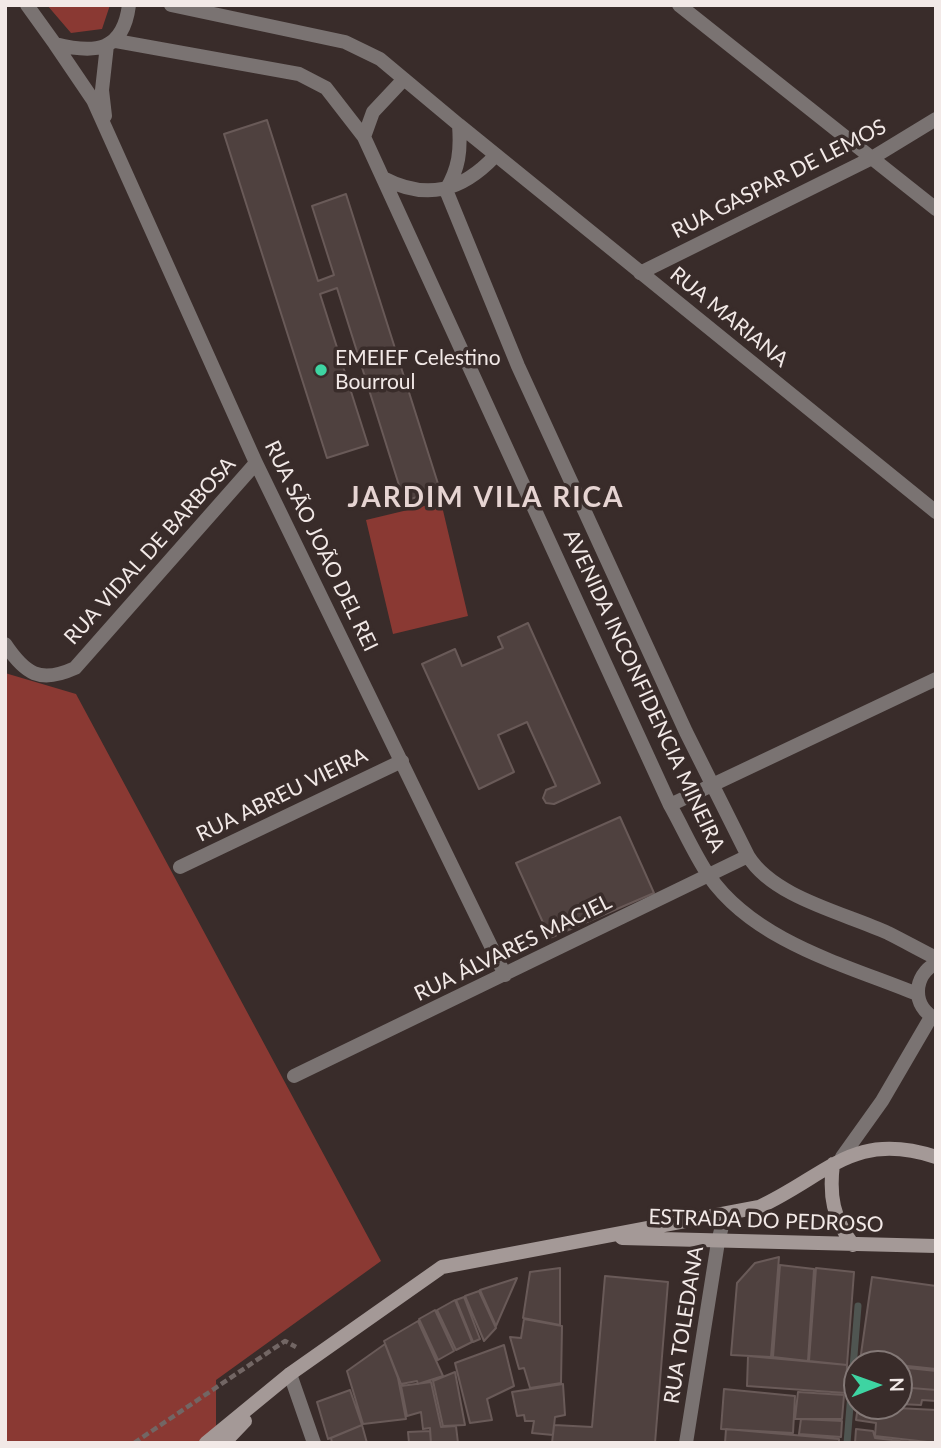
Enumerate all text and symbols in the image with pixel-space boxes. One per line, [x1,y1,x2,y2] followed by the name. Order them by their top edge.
[668,114,890,244] street label: RUA GASPAR DE LEMOS
[665,262,793,372] street label: RUA MARIANA
[335,345,501,395] place label: EMEIEF Celestino Bourroul
[313,362,329,378] marker: EMEIEF Celestino Bourroul
[259,436,383,656] street label: RUA SÃO JOÃO DEL REI
[59,452,241,650] street label: RUA VIDAL DE BARBOSA
[350,481,622,515] district label: JARDIM VILA RICA
[558,526,730,856] street label: AVENIDA INCONFIDENCIA MINEIRA
[192,743,372,847] street label: RUA ABREU VIEIRA
[410,889,616,1007] street label: RUA ÁLVARES MACIEL
[648,1204,884,1238] street label: ESTRADA DO PEDROSO
[659,1244,709,1406] street label: RUA TOLEDANA
[843,1350,913,1420] north arrow
[886,1377,909,1392] text: N

